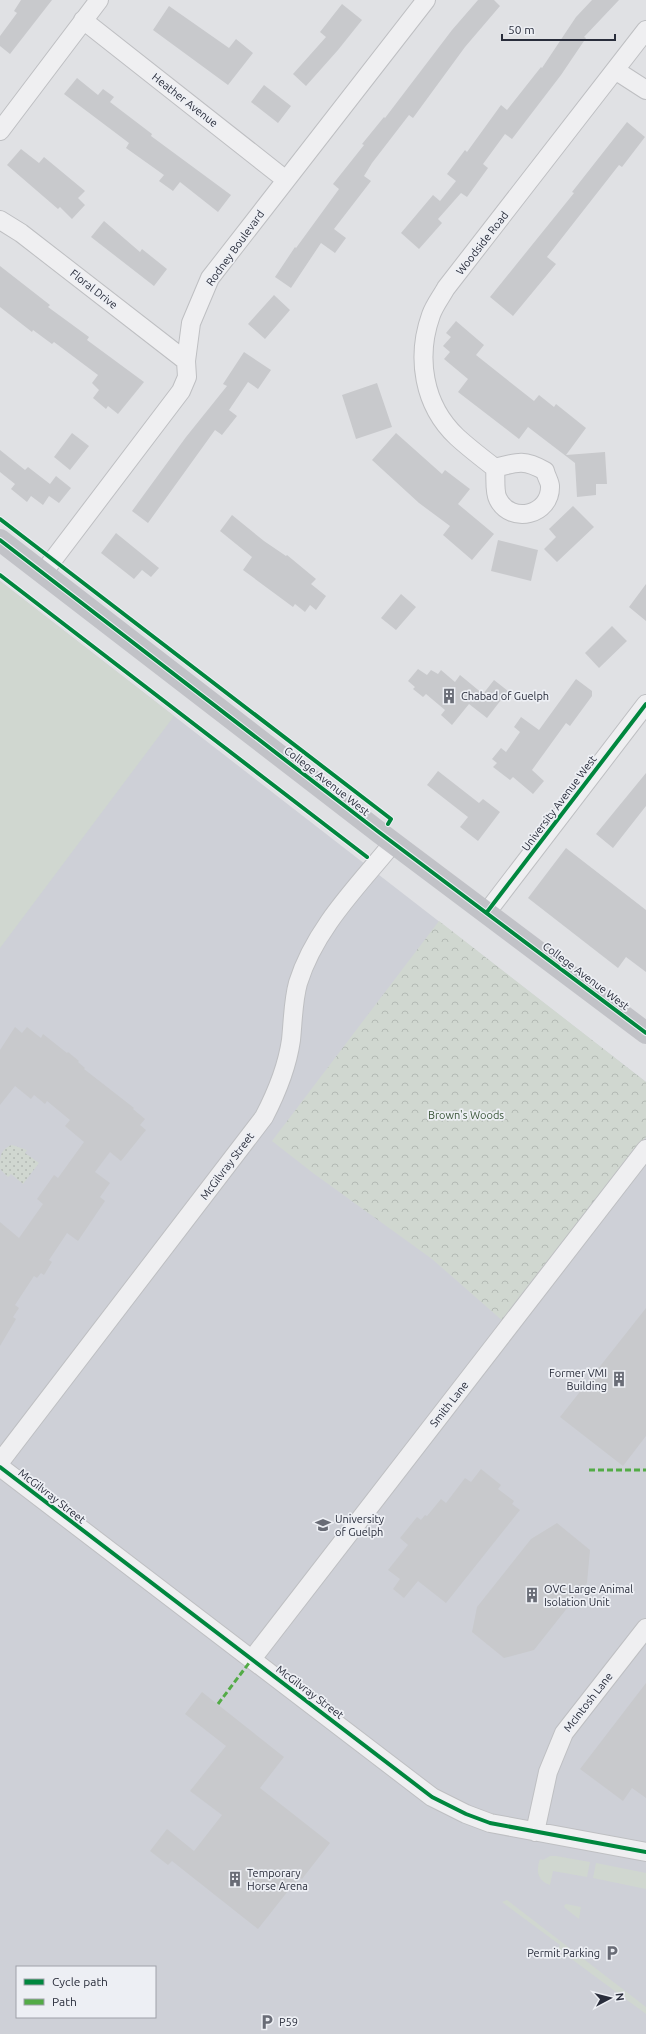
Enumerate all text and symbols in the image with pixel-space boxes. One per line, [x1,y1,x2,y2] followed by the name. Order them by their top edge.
[502,16,615,42] scale bar
[508,23,535,36] text: 50 m
[150,71,220,129] street label: Heather Avenue
[204,208,266,288] street label: Rodney Boulevard
[454,209,510,277] street label: Woodside Road
[68,267,120,311] street label: Floral Drive
[440,687,458,705] building icon: Chabad of Guelph
[461,690,549,702] place label: Chabad of Guelph
[282,744,372,818] street label: College Avenue West
[519,752,599,853] street label: University Avenue West
[541,940,632,1013] street label: College Avenue West
[428,1109,504,1121] park label: Brown's Woods
[198,1129,257,1202] street label: McGilvray Street
[549,1367,607,1392] place label: Former VMI Building
[610,1370,628,1388] building icon: Former VMI Building
[427,1379,471,1429] street label: Smith Lane
[16,1466,88,1526] street label: McGilvray Street
[335,1513,385,1538] place label: University of Guelph
[314,1516,332,1534] school or university icon: University of Guelph
[544,1583,633,1608] place label: OVC Large Animal Isolation Unit
[523,1586,541,1604] building icon: OVC Large Animal Isolation Unit
[274,1663,347,1722] street label: McGilvray Street
[561,1670,615,1734] street label: McIntosh Lane
[247,1867,308,1892] place label: Temporary Horse Arena
[226,1870,244,1888] building icon: Temporary Horse Arena
[603,1944,621,1962] parking icon: Permit Parking
[527,1947,600,1959] place label: Permit Parking
[16,1966,156,2018] legend
[52,1975,108,1988] text: Cycle path
[590,1978,630,2018] north arrow
[613,1992,626,2002] text: N
[52,1995,77,2008] text: Path
[258,2013,276,2031] parking icon: P59
[279,2016,298,2028] place label: P59

